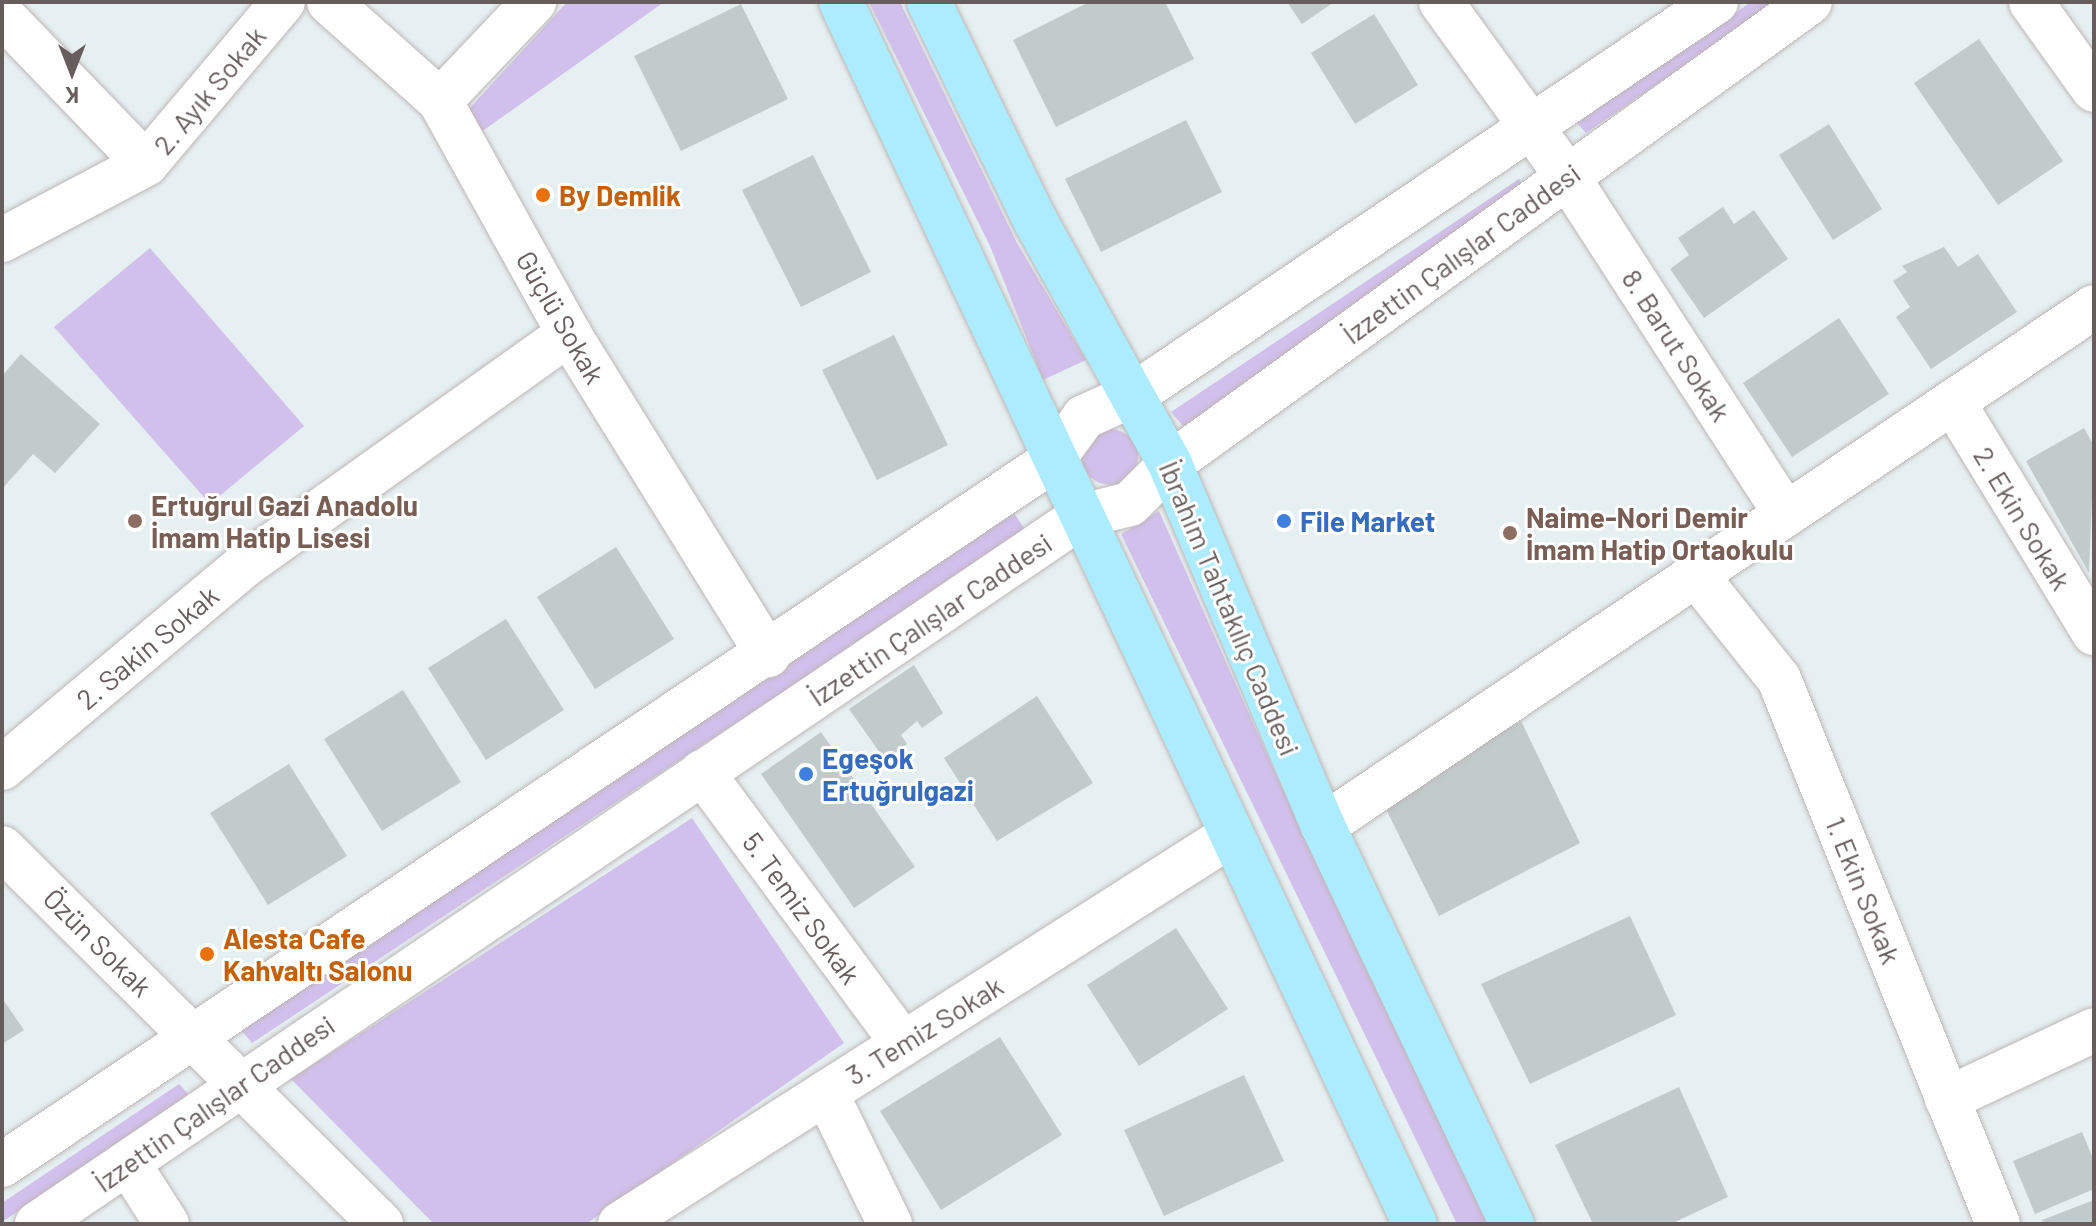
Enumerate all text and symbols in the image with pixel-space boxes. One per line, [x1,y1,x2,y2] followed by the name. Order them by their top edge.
[146,19,272,161] street label: 2. Ayık Sokak
[32,32,112,112] north arrow
[65,83,79,109] text: K
[1336,155,1586,351] street label: İzzettin Çalışlar Caddesi
[559,178,681,212] place label: By Demlik
[534,186,552,204] marker: By Demlik
[510,245,612,389] street label: Güçlü Sokak
[1615,263,1739,427] street label: 8. Barut Sokak
[1967,440,2079,596] street label: 2. Ekin Sokak
[1153,456,1307,760] street label: İbrahim Tahtakılıç Caddesi
[151,488,418,554] place label: Ertuğrul Gazi Anadolu İmam Hatip Lisesi
[1526,500,1793,566] place label: Naime-Nori Demir İmam Hatip Ortaokulu
[1300,504,1435,538] place label: File Market
[126,512,144,530] marker: Ertuğrul Gazi Anadolu İmam Hatip Lisesi
[1275,512,1293,530] marker: File Market
[1501,524,1519,542] marker: Naime-Nori Demir İmam Hatip Ortaokulu
[802,525,1058,713] street label: İzzettin Çalışlar Caddesi
[69,578,225,716] street label: 2. Sakin Sokak
[822,741,974,807] place label: Egeşok Ertuğrulgazi
[797,765,815,783] marker: Egeşok Ertuğrulgazi
[1819,812,1909,968] street label: 1. Ekin Sokak
[736,826,868,990] street label: 5. Temiz Sokak
[37,881,159,1003] street label: Özün Sokak
[223,921,413,987] place label: Alesta Cafe Kahvaltı Salonu
[198,945,216,963] marker: Alesta Cafe Kahvaltı Salonu
[839,968,1009,1092] street label: 3. Temiz Sokak
[87,1007,341,1199] street label: İzzettin Çalışlar Caddesi

